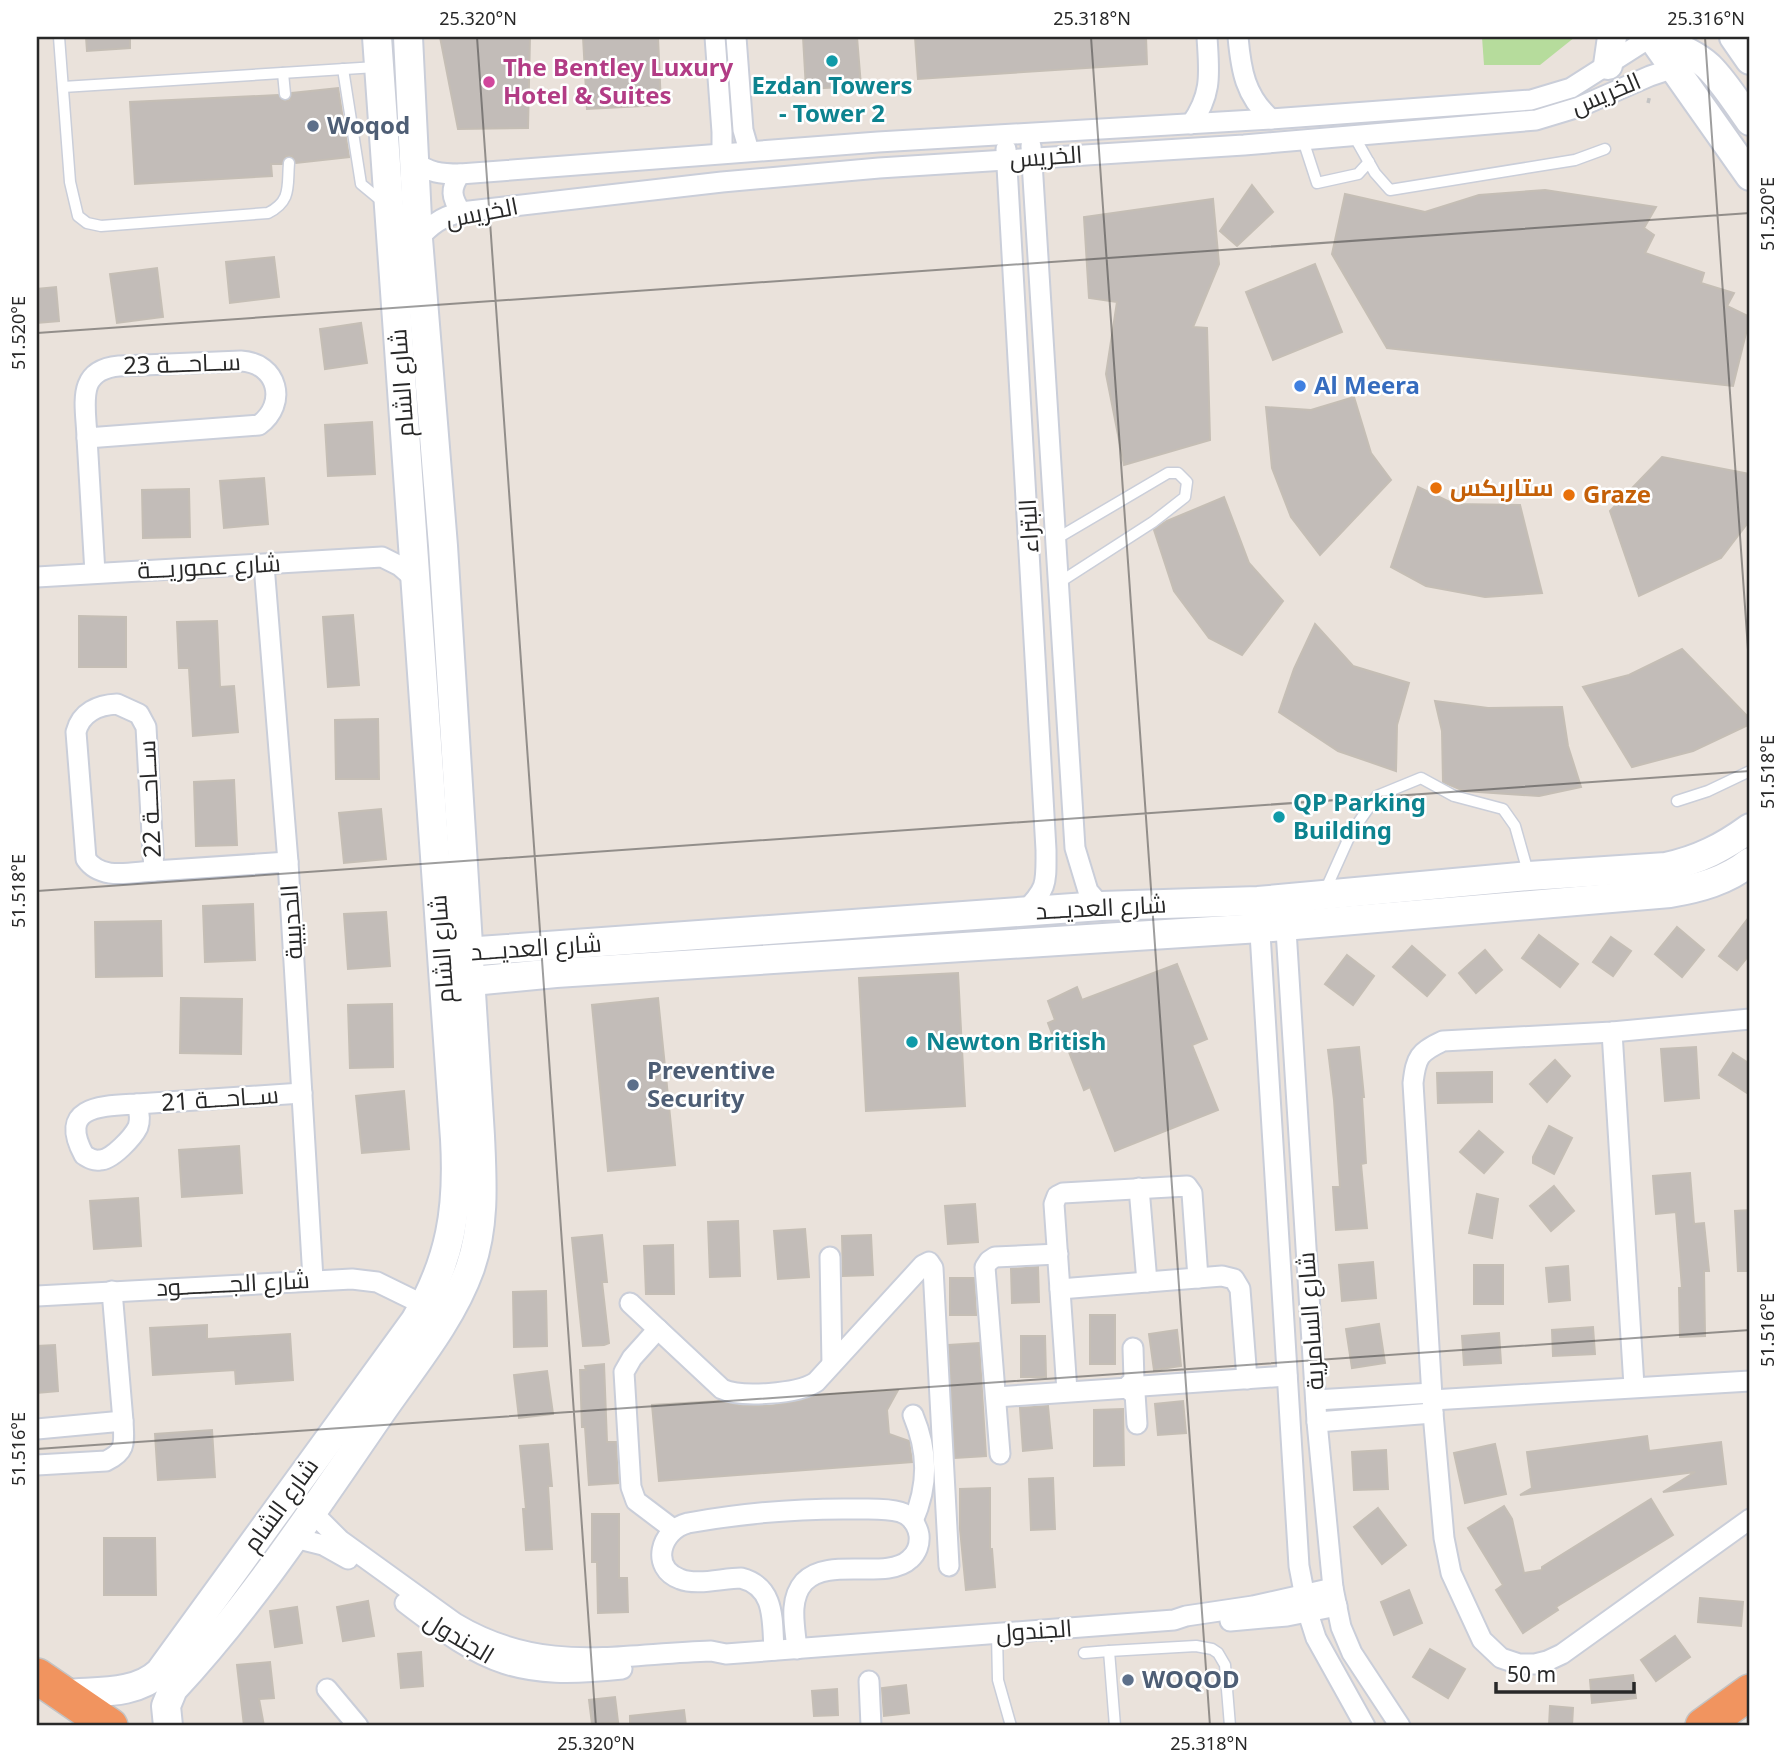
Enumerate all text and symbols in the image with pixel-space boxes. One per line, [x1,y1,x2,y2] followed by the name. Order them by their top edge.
[439,6,517,30] text: 25.320°N
[1053,6,1131,30] text: 25.318°N
[1667,6,1745,30] text: 25.316°N
[503,50,733,111] place label: The Bentley Luxury Hotel & Suites
[824,53,840,69] marker: Ezdan Towers - Tower 2
[1565,63,1645,122] street label: الخريس
[752,68,913,129] place label: Ezdan Towers - Tower 2
[481,74,497,90] marker: The Bentley Luxury Hotel & Suites
[327,108,410,141] place label: Woqod
[305,118,321,134] marker: Woqod
[1008,136,1083,175] street label: الخريس
[1755,177,1779,251] text: 51.520°E
[443,188,521,235] street label: الخريس
[6,296,30,370] text: 51.520°E
[380,328,422,438] street label: شارع الشام
[122,344,241,381] street label: ســاحـــة 23
[1314,368,1420,401] place label: Al Meera
[1292,378,1308,394] marker: Al Meera
[1450,470,1554,503] place label: ستاربكس
[1583,477,1651,510] place label: Graze
[1428,480,1444,496] marker: ستاربكس
[1561,487,1577,503] marker: Graze
[1010,498,1045,554] street label: البتراء
[136,545,282,587] street label: شارع عموريـــة
[1755,735,1779,809] text: 51.518°E
[129,739,168,859] street label: ســاحـــة 22
[1293,785,1426,846] place label: QP Parking Building
[1271,809,1287,825] marker: QP Parking Building
[6,854,30,928] text: 51.518°E
[271,884,310,961] street label: الحديبية
[1035,887,1167,927] street label: شارع العديـــد
[420,894,462,1004] street label: شارع الشام
[469,925,603,969] street label: شارع العديـــد
[926,1024,1106,1057] place label: Newton British
[904,1034,920,1050] marker: Newton British
[647,1053,775,1114] place label: Preventive Security
[160,1077,280,1118] street label: ســاحـــة 21
[625,1077,641,1093] marker: Preventive Security
[1288,1251,1332,1391] street label: شارع السامرية
[155,1262,311,1304] street label: شارع الجــــــــود
[1755,1293,1779,1367] text: 51.516°E
[6,1412,30,1486] text: 51.516°E
[235,1451,326,1558] street label: شارع الشام
[418,1603,501,1671] street label: الجندول
[995,1610,1073,1649] street label: الجندول
[1496,1651,1635,1695] scale bar
[1507,1660,1556,1688] text: 50 m
[1142,1662,1240,1695] place label: WOQOD
[1120,1672,1136,1688] marker: WOQOD
[557,1731,635,1755] text: 25.320°N
[1170,1731,1248,1755] text: 25.318°N

